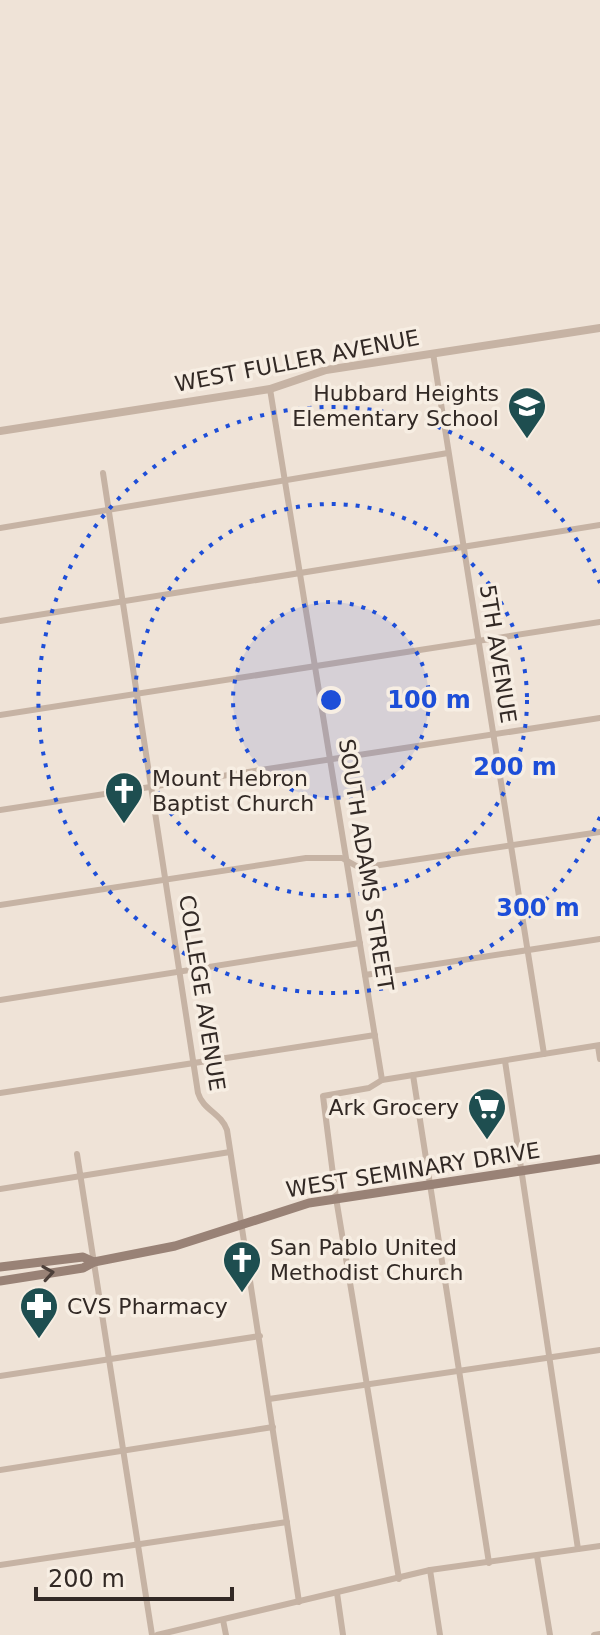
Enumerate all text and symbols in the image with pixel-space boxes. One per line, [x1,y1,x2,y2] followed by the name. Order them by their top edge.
[173,325,421,397] street label: WEST FULLER AVENUE
[292,381,499,431] place label: Hubbard Heights Elementary School
[506,385,548,440] school or university icon: Hubbard Heights Elementary School
[475,583,521,725] street label: 5TH AVENUE
[317,686,345,714] centre of rings
[387,686,471,714] text: 100 m
[334,737,398,993] street label: SOUTH ADAMS STREET
[473,753,557,781] text: 200 m
[152,766,314,816] place label: Mount Hebron Baptist Church
[103,770,145,825] church icon: Mount Hebron Baptist Church
[174,893,230,1093] street label: COLLEGE AVENUE
[496,894,580,922] text: 300 m
[466,1086,508,1141] supermarket icon: Ark Grocery
[328,1095,459,1120] place label: Ark Grocery
[284,1138,542,1202] street label: WEST SEMINARY DRIVE
[270,1235,464,1285] place label: San Pablo United Methodist Church
[221,1239,263,1294] church icon: San Pablo United Methodist Church
[41,1265,55,1282] one-way arrow
[18,1285,60,1340] pharmacy icon: CVS Pharmacy
[67,1294,228,1319] place label: CVS Pharmacy
[36,1551,232,1601] scale bar
[48,1565,125,1593] text: 200 m

